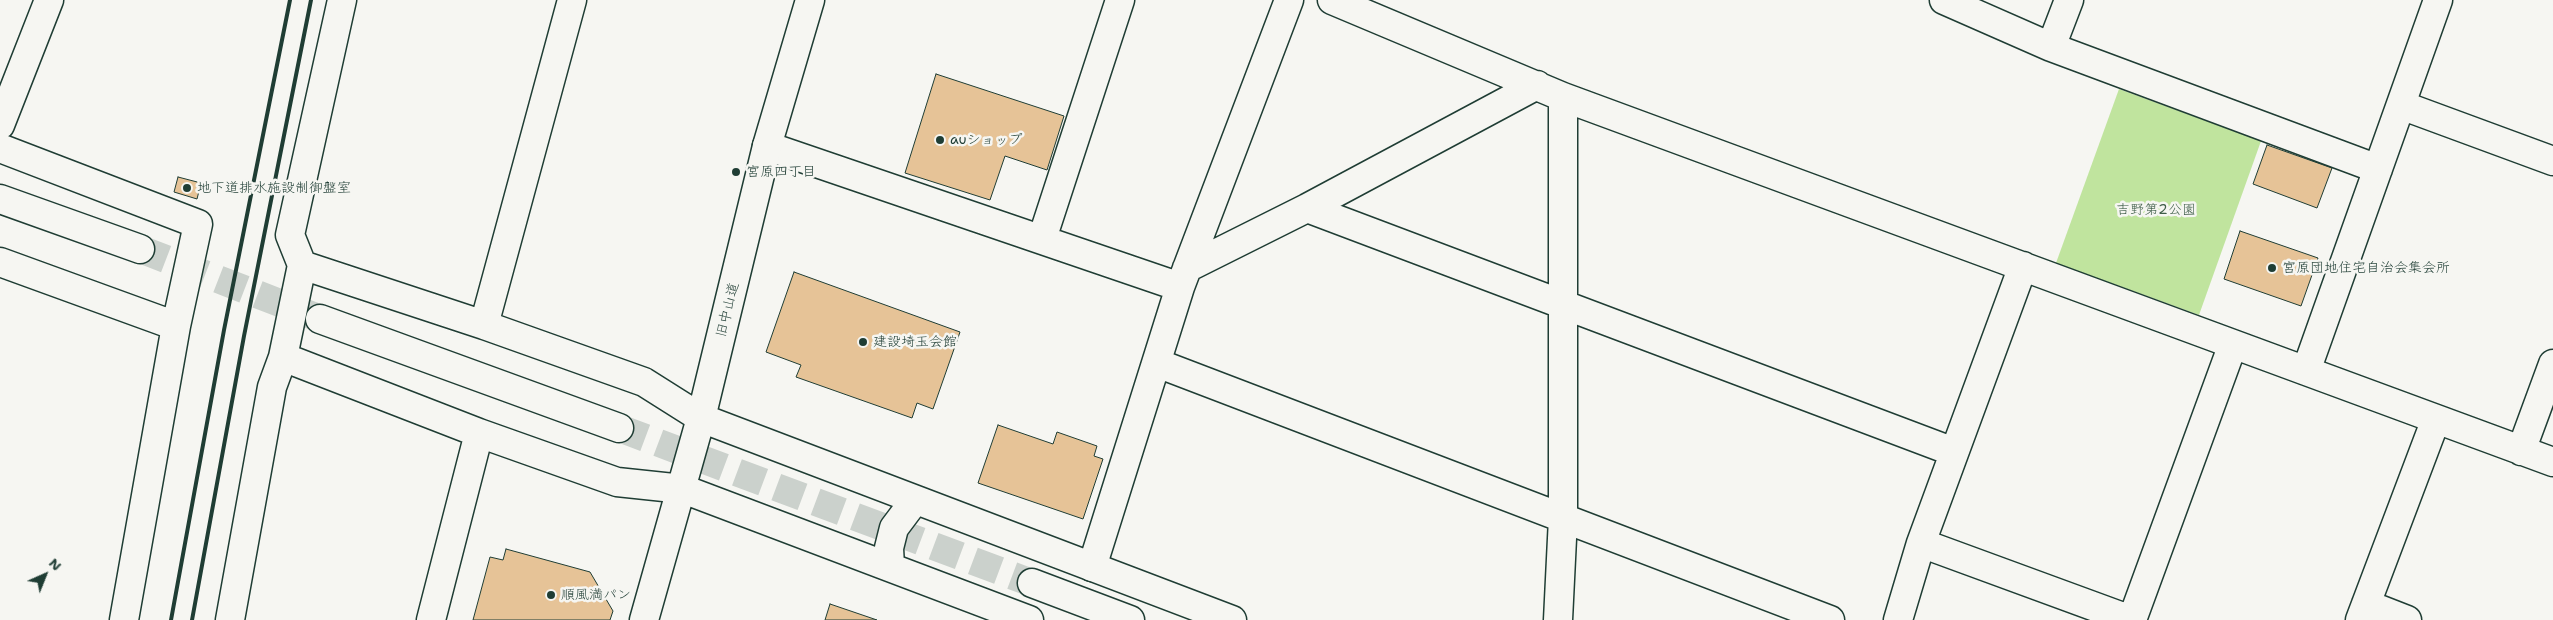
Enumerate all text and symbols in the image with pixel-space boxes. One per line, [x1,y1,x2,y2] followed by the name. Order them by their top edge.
[950,132,1023,148] place label: auショップ
[934,134,946,146] marker: auショップ
[746,164,816,180] place label: 宮原四丁目
[730,166,742,178] marker: 宮原四丁目
[197,180,351,196] place label: 地下道排水施設制御盤室
[181,182,193,194] marker: 地下道排水施設制御盤室
[2116,202,2196,218] park label: 吉野第2公園
[2282,260,2450,276] place label: 宮原団地住宅自治会集会所
[2266,262,2278,274] marker: 宮原団地住宅自治会集会所
[713,281,743,339] street label: 旧中山道
[873,334,957,350] place label: 建設埼玉会館
[857,336,869,348] marker: 建設埼玉会館
[20,550,70,600] north arrow
[45,554,66,575] text: N
[561,587,631,603] place label: 順風満パン
[545,589,557,601] marker: 順風満パン

